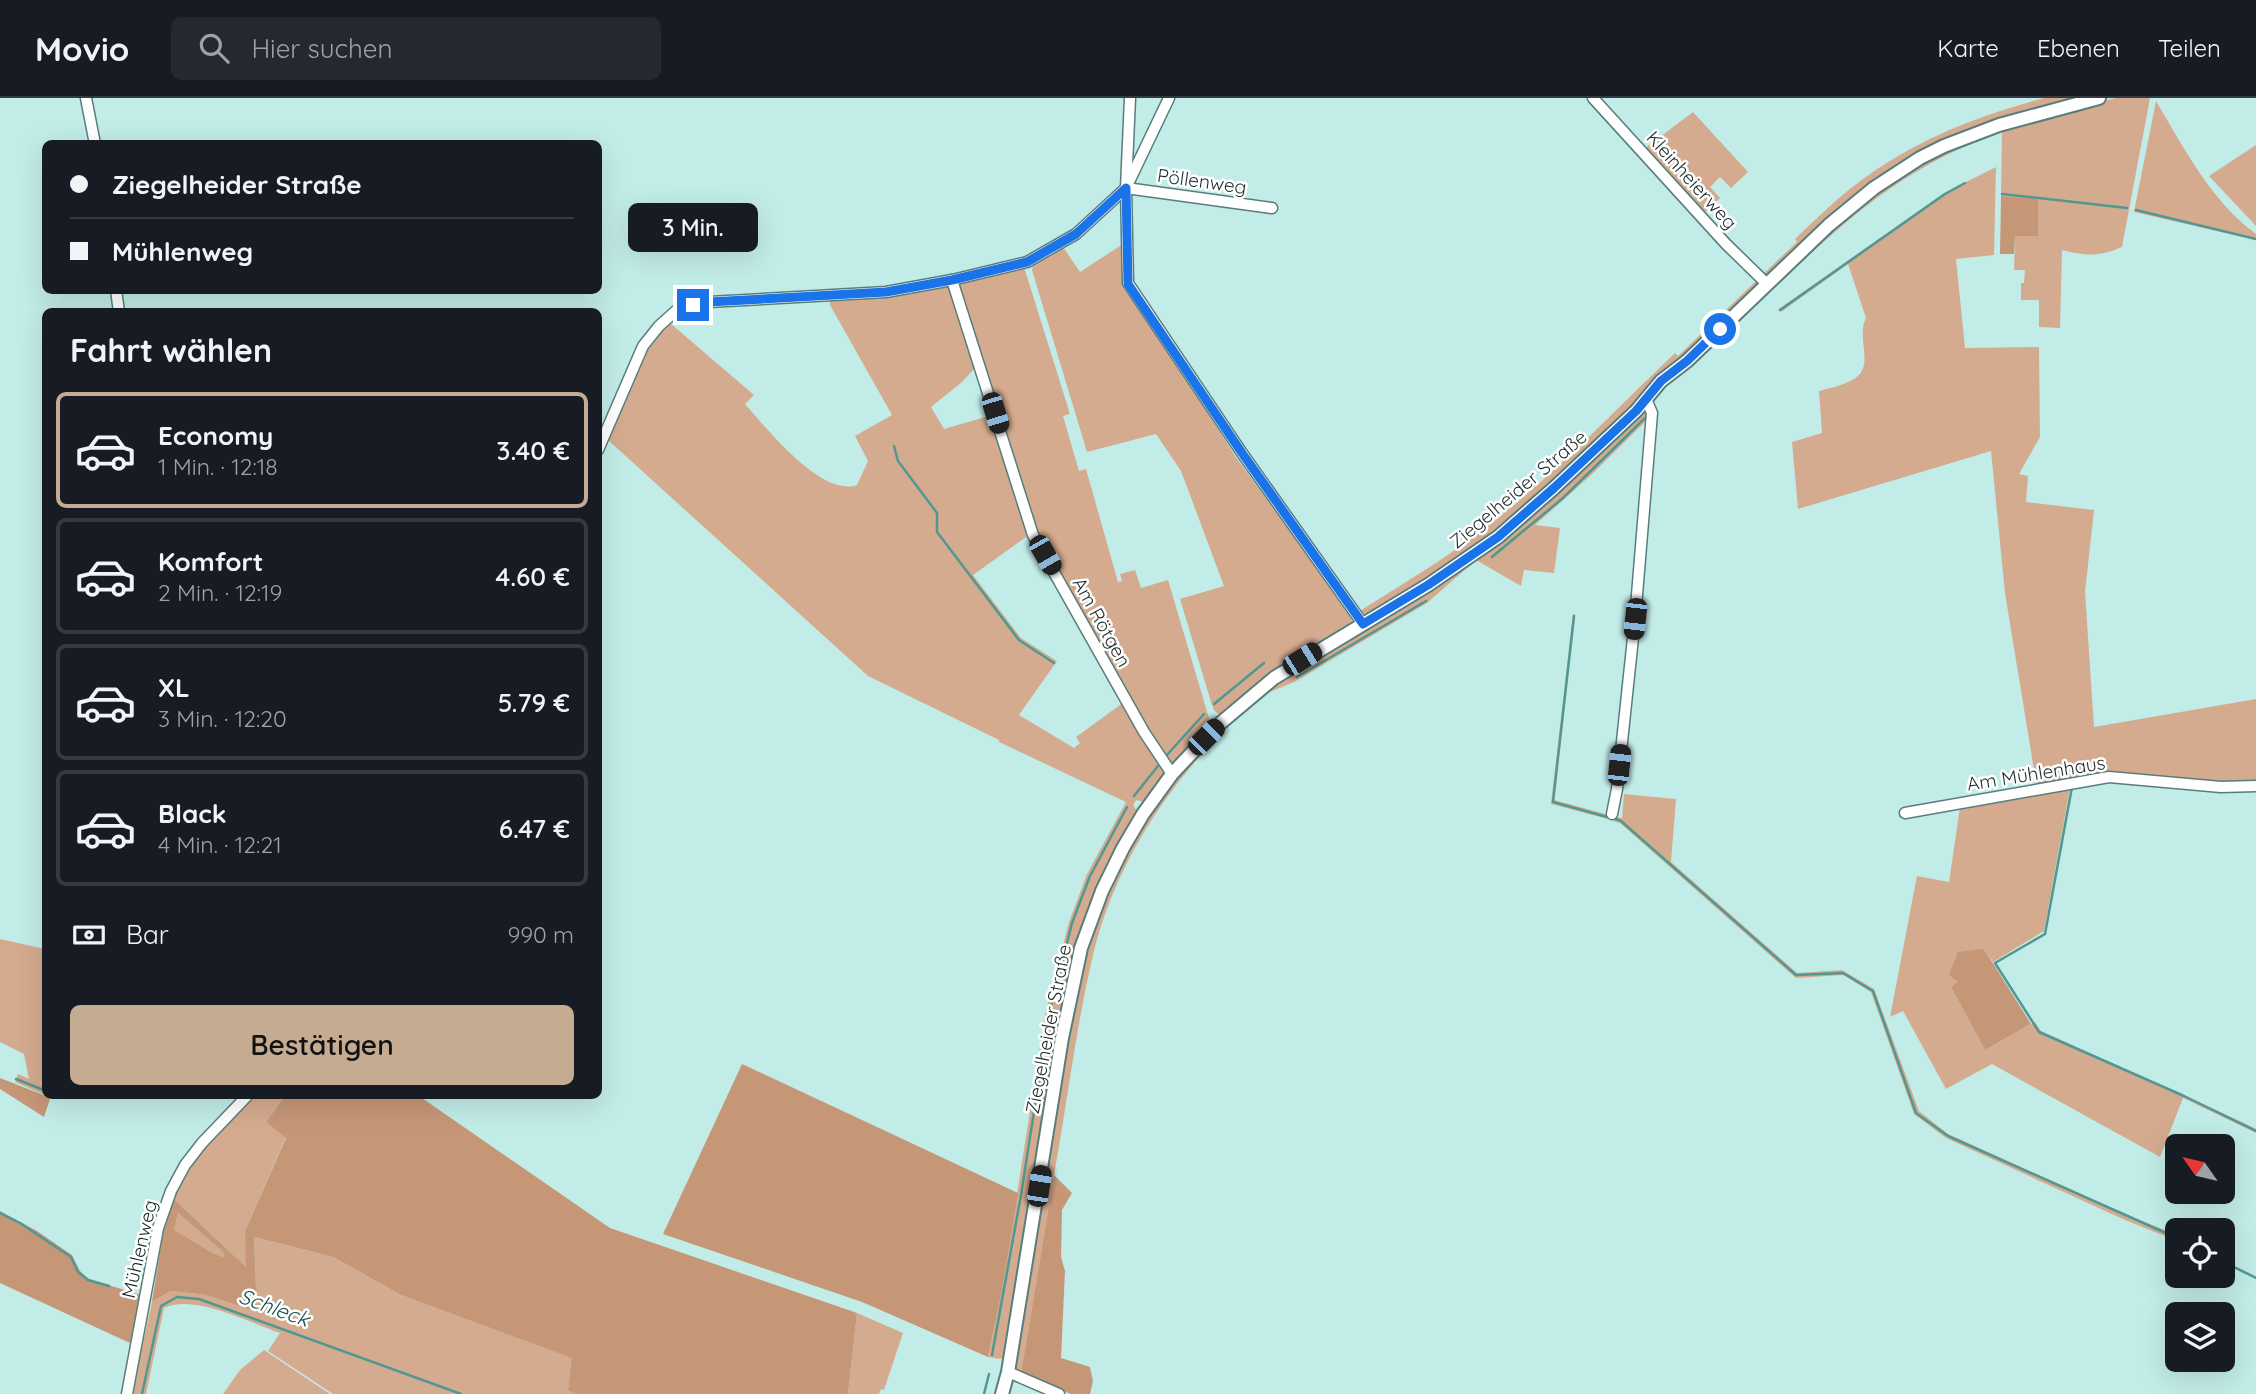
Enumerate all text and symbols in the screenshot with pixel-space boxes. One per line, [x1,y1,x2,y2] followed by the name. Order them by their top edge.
[171,17,661,80] search box
[35,28,129,69] text: Movio
[195,29,233,67] icon: search
[251,32,392,65] text: Hier suchen
[1937,33,1999,63] text: Karte
[2037,33,2120,63] text: Ebenen
[2158,33,2221,63] text: Teilen
[1642,126,1742,234] street label: Kleinheierweg
[1156,163,1248,199] street label: Pöllenweg
[112,168,362,201] text: Ziegelheider Straße
[628,204,758,252] callout: 3 Min.
[662,213,724,242] text: 3 Min.
[112,235,253,268] text: Mühlenweg
[677,289,709,321] route end
[1704,313,1736,345] route start
[70,330,272,370] text: Fahrt wählen
[979,390,1012,436] car
[74,419,137,482] icon: car
[158,419,273,452] text: Economy
[1444,425,1592,553] street label: Ziegelheider Straße
[497,434,570,467] text: 3.40 €
[158,452,278,481] text: 1 Min. · 12:18
[1026,532,1065,578] car
[74,545,137,608] icon: car
[158,545,263,578] text: Komfort
[495,560,570,593] text: 4.60 €
[1068,573,1136,671] street label: Am Rötgen
[158,578,282,607] text: 2 Min. · 12:19
[1623,597,1648,641] car
[1279,639,1326,679] car
[74,671,137,734] icon: car
[158,671,190,704] text: XL
[498,686,570,719] text: 5.79 €
[158,704,287,733] text: 3 Min. · 12:20
[1184,715,1229,759] car
[1607,743,1632,787] car
[1965,750,2107,796] street label: Am Mühlenhaus
[74,797,137,860] icon: car
[158,797,227,830] text: Black
[499,812,570,845] text: 6.47 €
[158,830,282,859] text: 4 Min. · 12:21
[70,916,108,954] icon: cash
[126,918,169,951] text: Bar
[507,920,574,949] text: 990 m
[1020,942,1076,1116] street label: Ziegelheider Straße
[70,1005,574,1085] button: Bestätigen
[2165,1134,2235,1204] north arrow
[2165,1134,2235,1372] map controls
[1026,1164,1053,1208] car
[116,1198,162,1300] street label: Mühlenweg
[2165,1218,2235,1288] button: locate
[235,1282,315,1332] water label: Schleck
[2165,1302,2235,1372] button: layers

